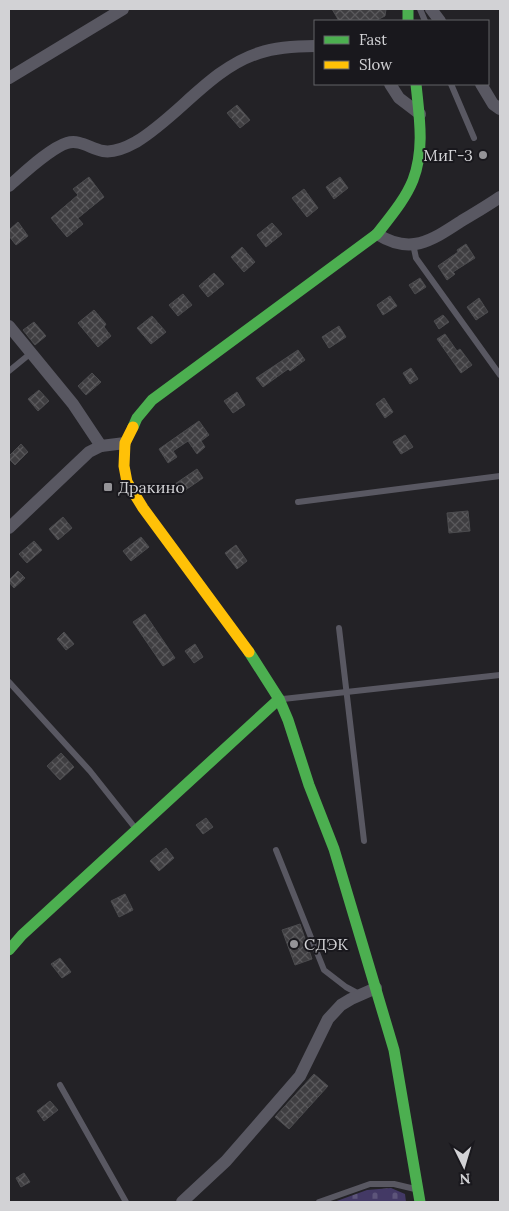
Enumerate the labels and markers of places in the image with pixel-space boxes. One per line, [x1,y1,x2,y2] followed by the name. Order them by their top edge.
[423,145,473,165] place label: МиГ-3
[477,149,489,161] marker: МиГ-3
[118,477,185,497] place label: Дракино
[102,481,114,493] marker: Дракино
[304,934,348,954] place label: СДЭК
[288,938,300,950] marker: СДЭК

